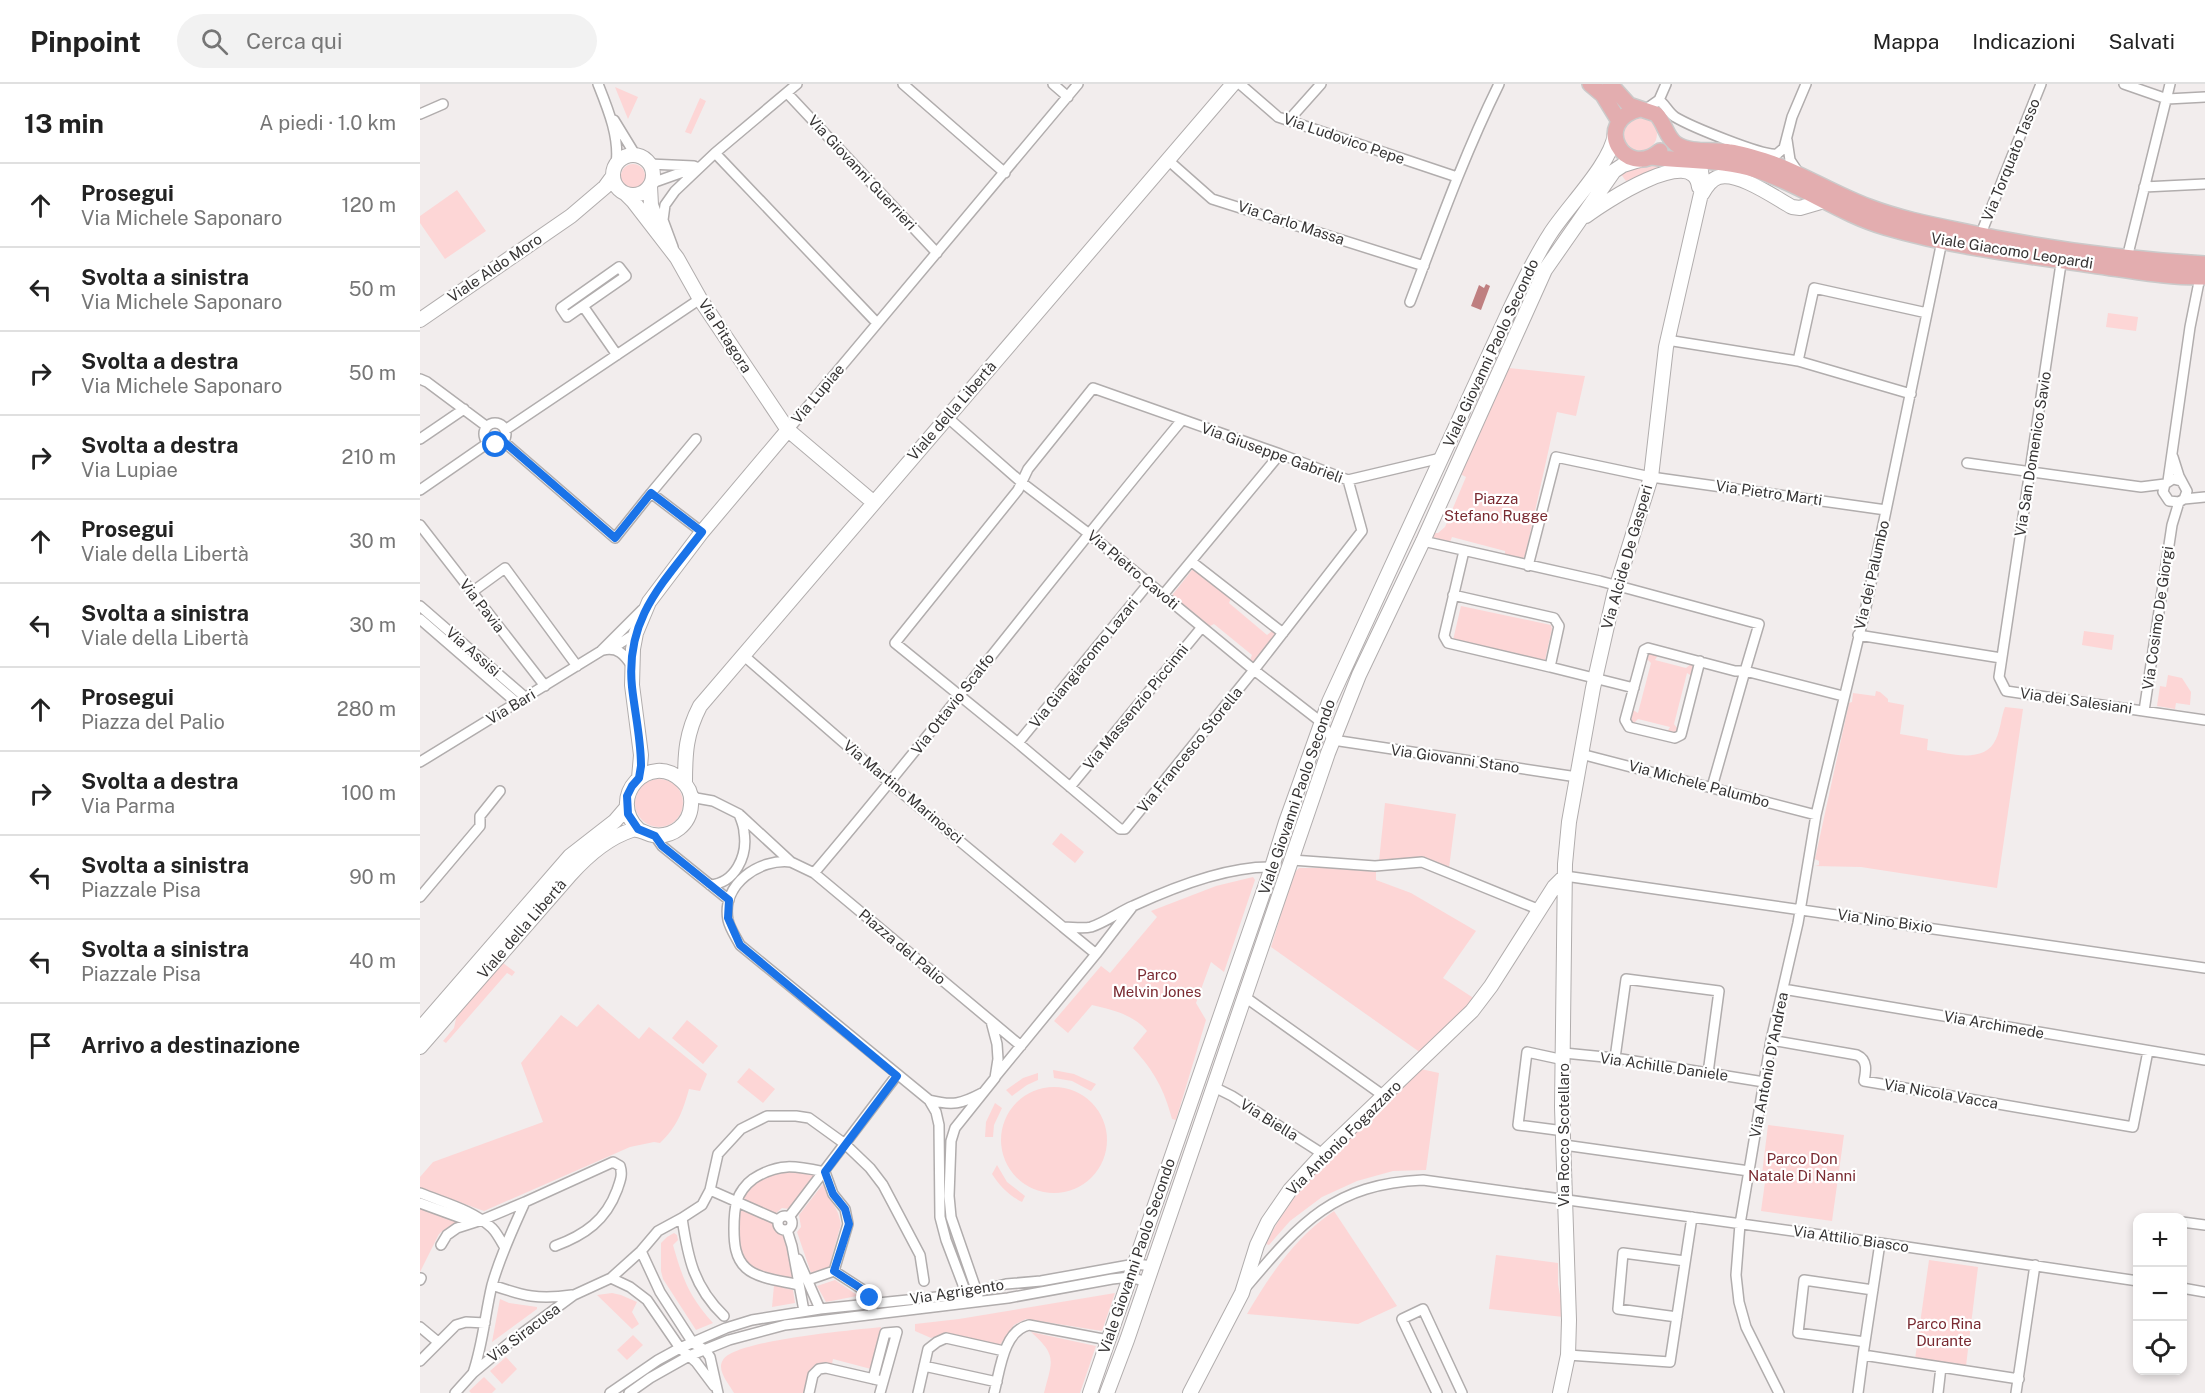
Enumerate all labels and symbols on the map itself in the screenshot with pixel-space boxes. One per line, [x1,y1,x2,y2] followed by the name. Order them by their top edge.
[1978,96,2043,224] street label: Via Torquato Tasso
[1281,110,1407,167] street label: Via Ludovico Pepe
[805,112,920,234] street label: Via Giovanni Guerrieri
[1236,197,1347,248] street label: Via Carlo Massa
[1930,229,2094,272] street label: Viale Giacomo Leopardi
[444,230,545,305] street label: Viale Aldo Moro
[1439,256,1542,449] street label: Viale Giovanni Paolo Secondo
[695,296,756,376] street label: Via Pitagora
[904,358,999,464] street label: Viale della Libertà
[788,360,847,427] street label: Via Lupiae
[2011,370,2054,538] street label: Via San Domenico Savio
[1199,419,1345,486] street label: Via Giuseppe Gabrieli
[482,431,508,457] route start
[1715,477,1823,508] street label: Via Pietro Marti
[1598,483,1655,631] street label: Via Alcide De Gasperi
[1444,490,1548,524] park label: Piazza Stefano Rugge
[1851,519,1892,631] street label: Via dei Palumbo
[1084,526,1182,613] street label: Via Pietro Cavoti
[2139,545,2176,691] street label: Via Cosimo De Giorgi
[456,576,508,636] street label: Via Pavia
[1026,594,1141,731] street label: Via Giangiacomo Lazari
[443,623,504,680] street label: Via Assisi
[1080,640,1192,773] street label: Via Massenzio Piccinni
[908,650,997,758] street label: Via Ottavio Scalfo
[1134,683,1246,816] street label: Via Francesco Storella
[2019,684,2133,717] street label: Via dei Salesiani
[483,685,538,728] street label: Via Bari
[1255,697,1338,897] street label: Viale Giovanni Paolo Secondo
[840,737,967,847] street label: Via Martino Marinosci
[1389,741,1521,776] street label: Via Giovanni Stano
[1627,756,1772,811] street label: Via Michele Palumbo
[474,876,569,982] street label: Viale della Libertà
[856,905,949,988] street label: Piazza del Palio
[1836,905,1934,936] street label: Via Nino Bixio
[1113,966,1201,1000] park label: Parco Melvin Jones
[1746,991,1791,1139] street label: Via Antonio D'Andrea
[1943,1007,2046,1042] street label: Via Archimede
[1599,1049,1729,1084] street label: Via Achille Daniele
[1555,1063,1572,1207] street label: Via Rocco Scotellaro
[1883,1075,1999,1112] street label: Via Nicola Vacca
[1283,1077,1404,1198] street label: Via Antonio Fogazzaro
[1237,1095,1301,1144] street label: Via Biella
[1748,1150,1856,1184] park label: Parco Don Natale Di Nanni
[1095,1156,1178,1356] street label: Viale Giovanni Paolo Secondo
[1792,1222,1910,1255] street label: Via Attilio Biasco
[909,1276,1005,1307] street label: Via Agrigento
[856,1284,882,1310] route end
[484,1300,563,1365] street label: Via Siracusa
[1907,1315,1981,1349] park label: Parco Rina Durante

